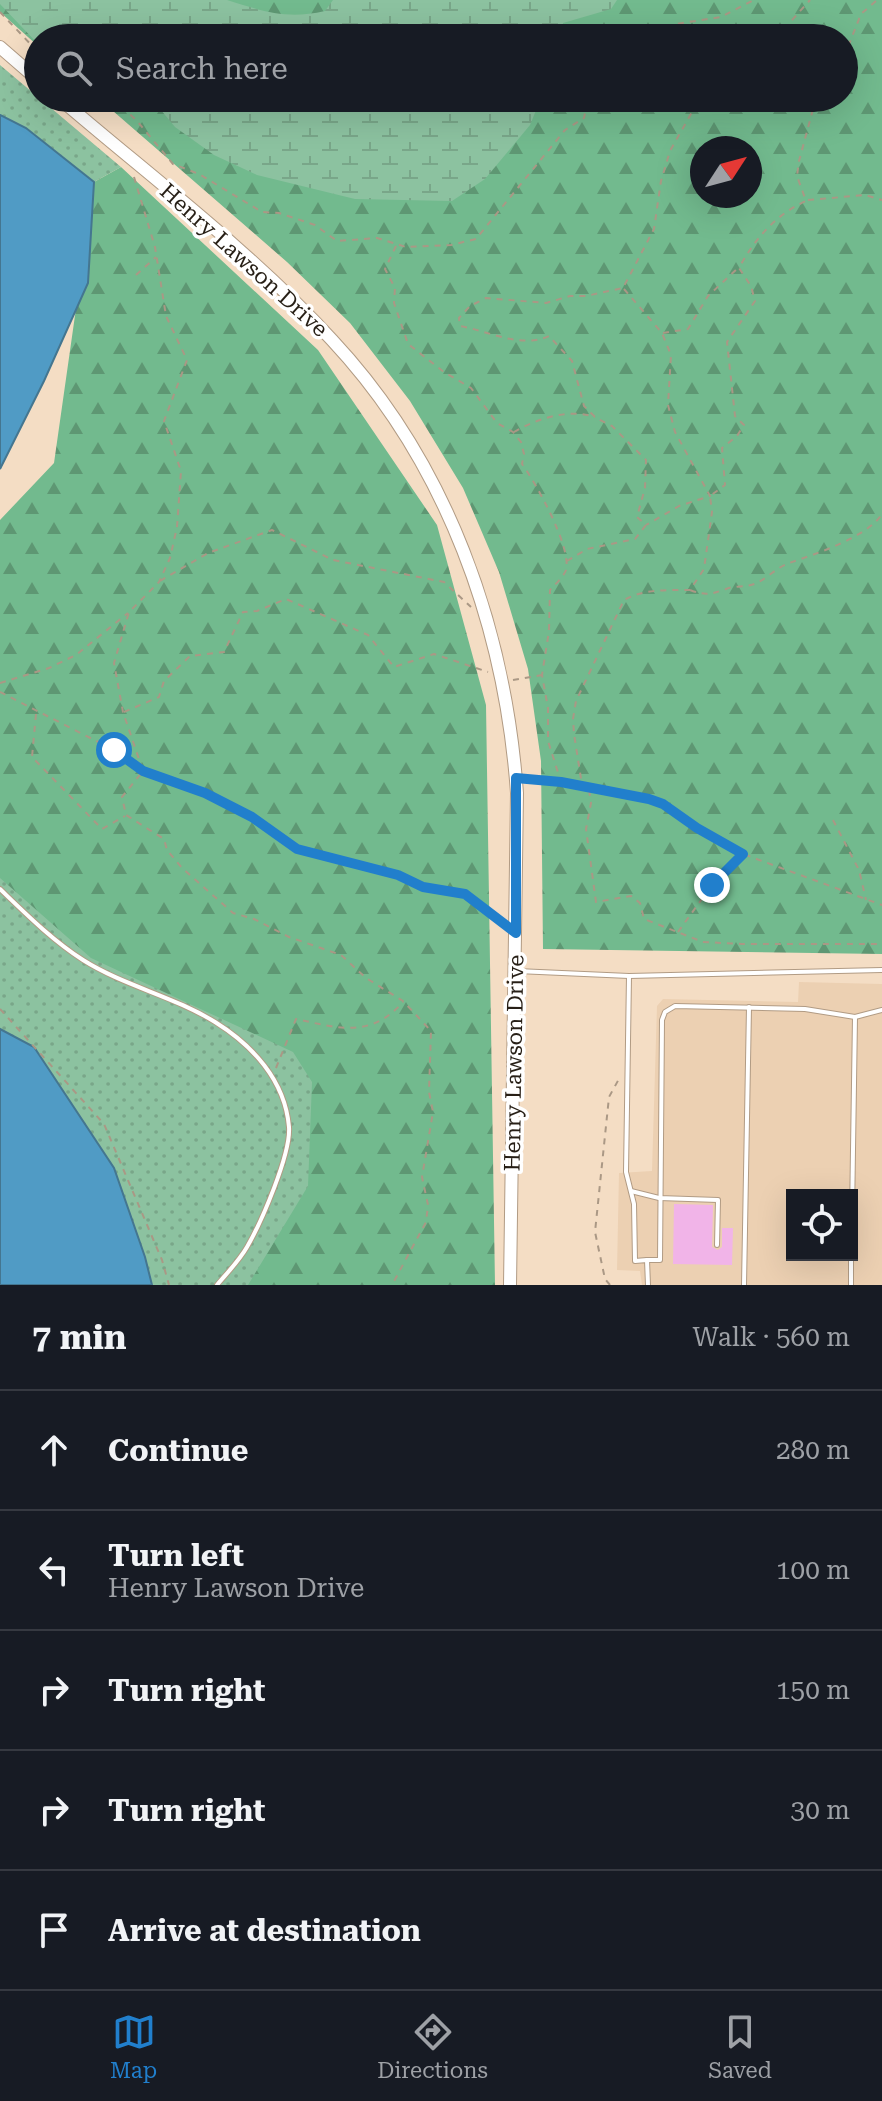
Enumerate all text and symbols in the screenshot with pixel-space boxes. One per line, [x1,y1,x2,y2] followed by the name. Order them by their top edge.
[24,24,858,112] search box
[52,46,96,90] icon: search
[116,51,288,86] text: Search here
[690,136,762,208] north arrow
[155,178,333,342] street label: Henry Lawson Drive
[96,732,132,768] route start
[694,867,730,903] route end
[500,954,528,1172] street label: Henry Lawson Drive
[786,1189,858,1261] map controls
[786,1189,858,1261] button: locate
[32,1317,127,1357] text: 7 min
[692,1322,850,1352] text: Walk · 560 m
[32,1428,76,1472] icon: ahead
[108,1433,248,1468] text: Continue
[776,1435,850,1465] text: 280 m
[108,1538,244,1573] text: Turn left
[32,1548,76,1592] icon: left
[776,1555,850,1585] text: 100 m
[108,1573,364,1603] text: Henry Lawson Drive
[32,1668,76,1712] icon: right
[108,1673,265,1708] text: Turn right
[776,1675,850,1705] text: 150 m
[32,1788,76,1832] icon: right
[108,1793,265,1828] text: Turn right
[791,1795,850,1825] text: 30 m
[32,1908,76,1952] icon: arrive
[108,1913,421,1948] text: Arrive at destination
[110,2010,157,2083] tab: Map
[377,2010,488,2083] tab: Directions
[708,2010,772,2083] tab: Saved

